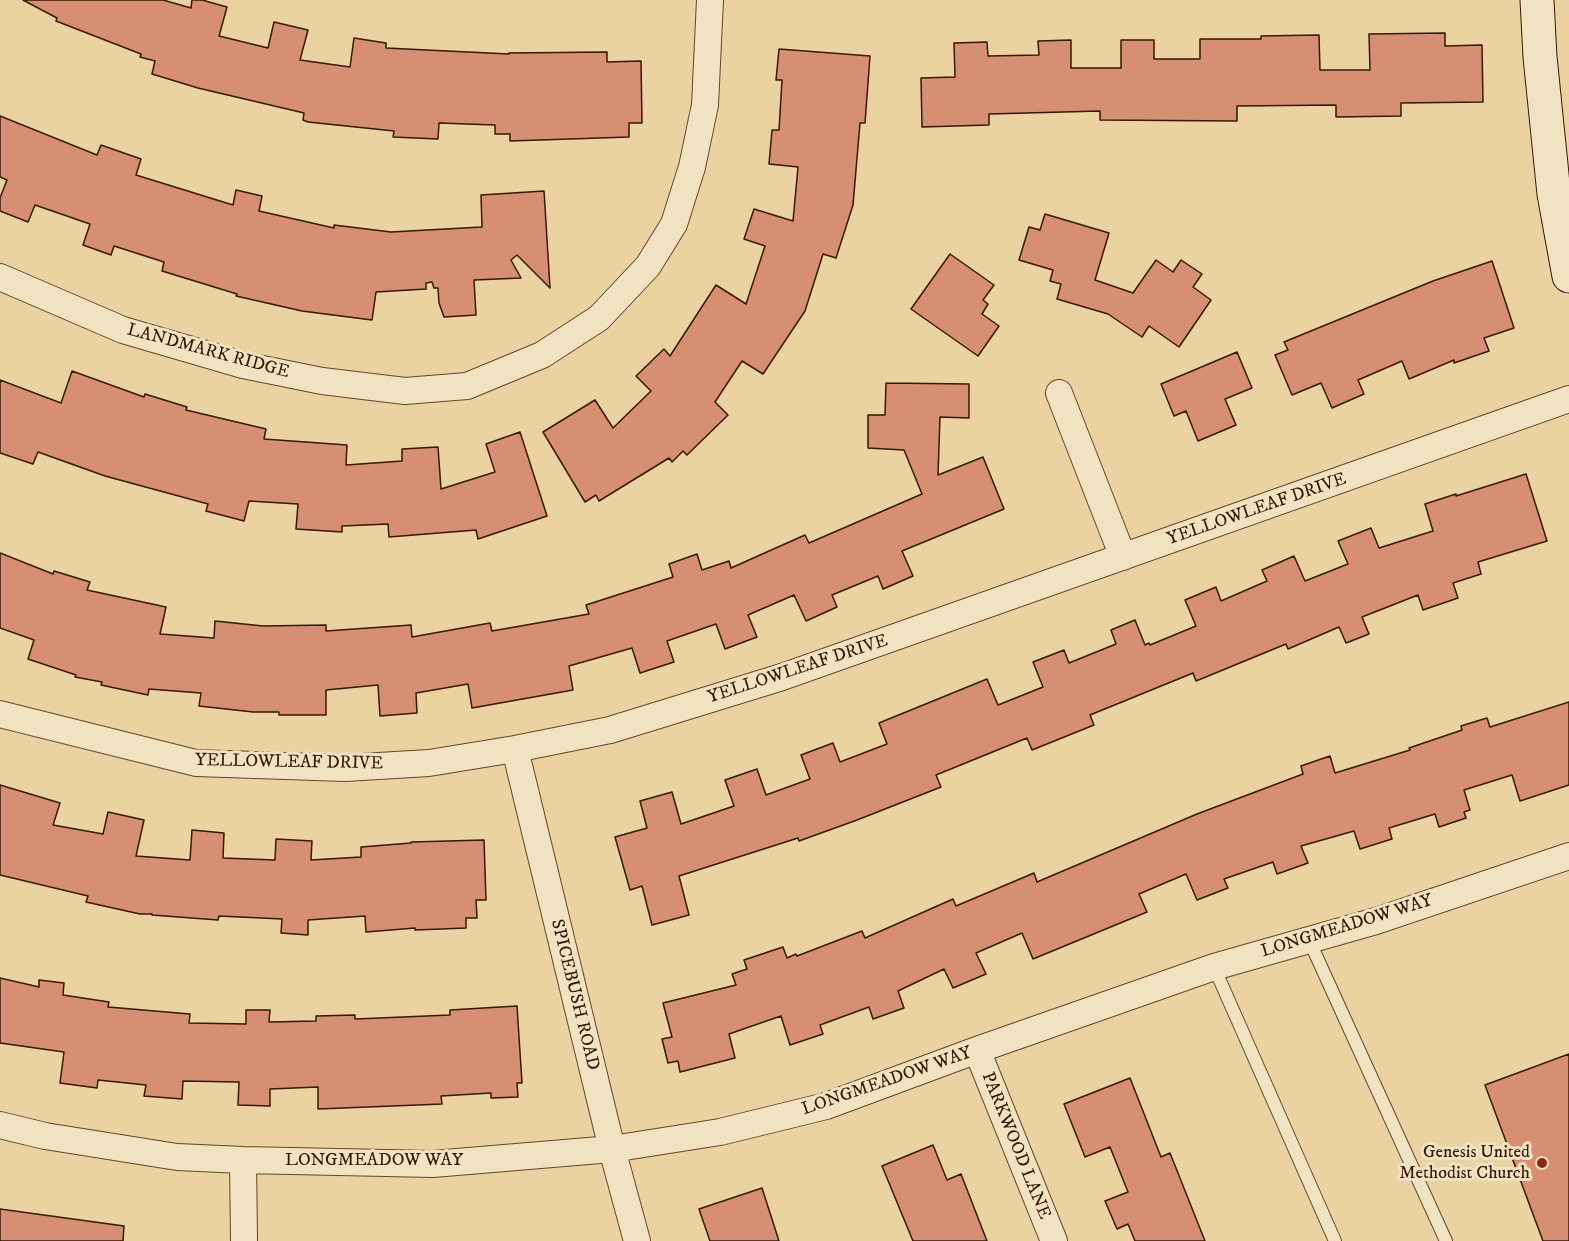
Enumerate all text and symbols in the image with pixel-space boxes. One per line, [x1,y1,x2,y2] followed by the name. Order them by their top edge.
[124,320,292,384] street label: LANDMARK RIDGE
[1165,469,1349,551] street label: YELLOWLEAF DRIVE
[705,631,891,709] street label: YELLOWLEAF DRIVE
[195,751,383,775] street label: YELLOWLEAF DRIVE
[1259,891,1435,963] street label: LONGMEADOW WAY
[545,917,603,1073] street label: SPICEBUSH ROAD
[799,1043,975,1121] street label: LONGMEADOW WAY
[976,1069,1054,1223] street label: PARKWOOD LANE
[1399,1142,1530,1184] place label: Genesis United Methodist Church
[285,1150,463,1172] street label: LONGMEADOW WAY
[1535,1156,1549,1170] marker: Genesis United Methodist Church

